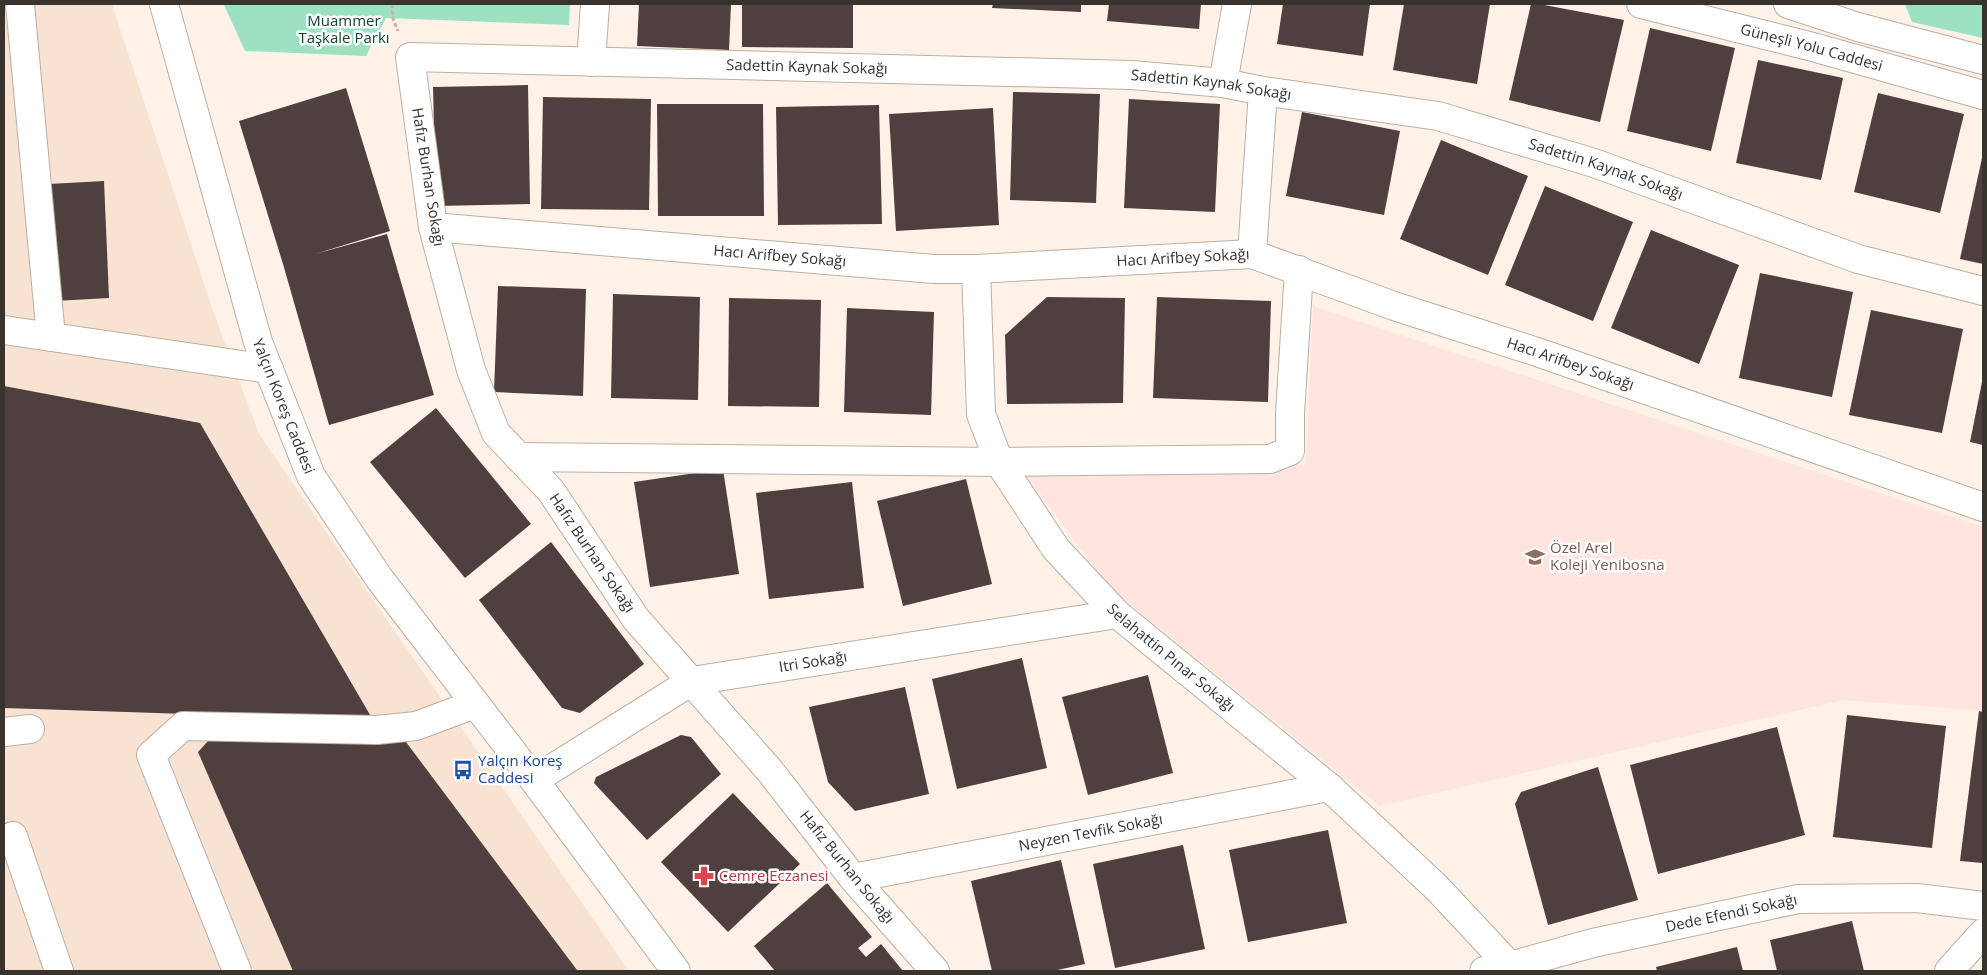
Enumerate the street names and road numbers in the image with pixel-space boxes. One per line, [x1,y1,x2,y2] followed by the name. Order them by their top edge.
[1739,18,1885,75] street label: Güneşli Yolu Caddesi
[726,54,888,78] street label: Sadettin Kaynak Sokağı
[1130,64,1293,104] street label: Sadettin Kaynak Sokağı
[408,106,450,248] street label: Hafız Burhan Sokağı
[1526,133,1686,204] street label: Sadettin Kaynak Sokağı
[713,240,847,271] street label: Hacı Arifbey Sokağı
[1116,243,1250,270] street label: Hacı Arifbey Sokağı
[1505,332,1637,394] street label: Hacı Arifbey Sokağı
[249,335,320,477] street label: Yalçın Koreş Caddesi
[545,489,640,616] street label: Hafız Burhan Sokağı
[1103,599,1240,715] street label: Selahattin Pınar Sokağı
[777,646,848,676] street label: Itri Sokağı
[796,806,900,927] street label: Hafız Burhan Sokağı
[1017,808,1164,855] street label: Neyzen Tevfik Sokağı
[1663,888,1799,936] street label: Dede Efendi Sokağı

